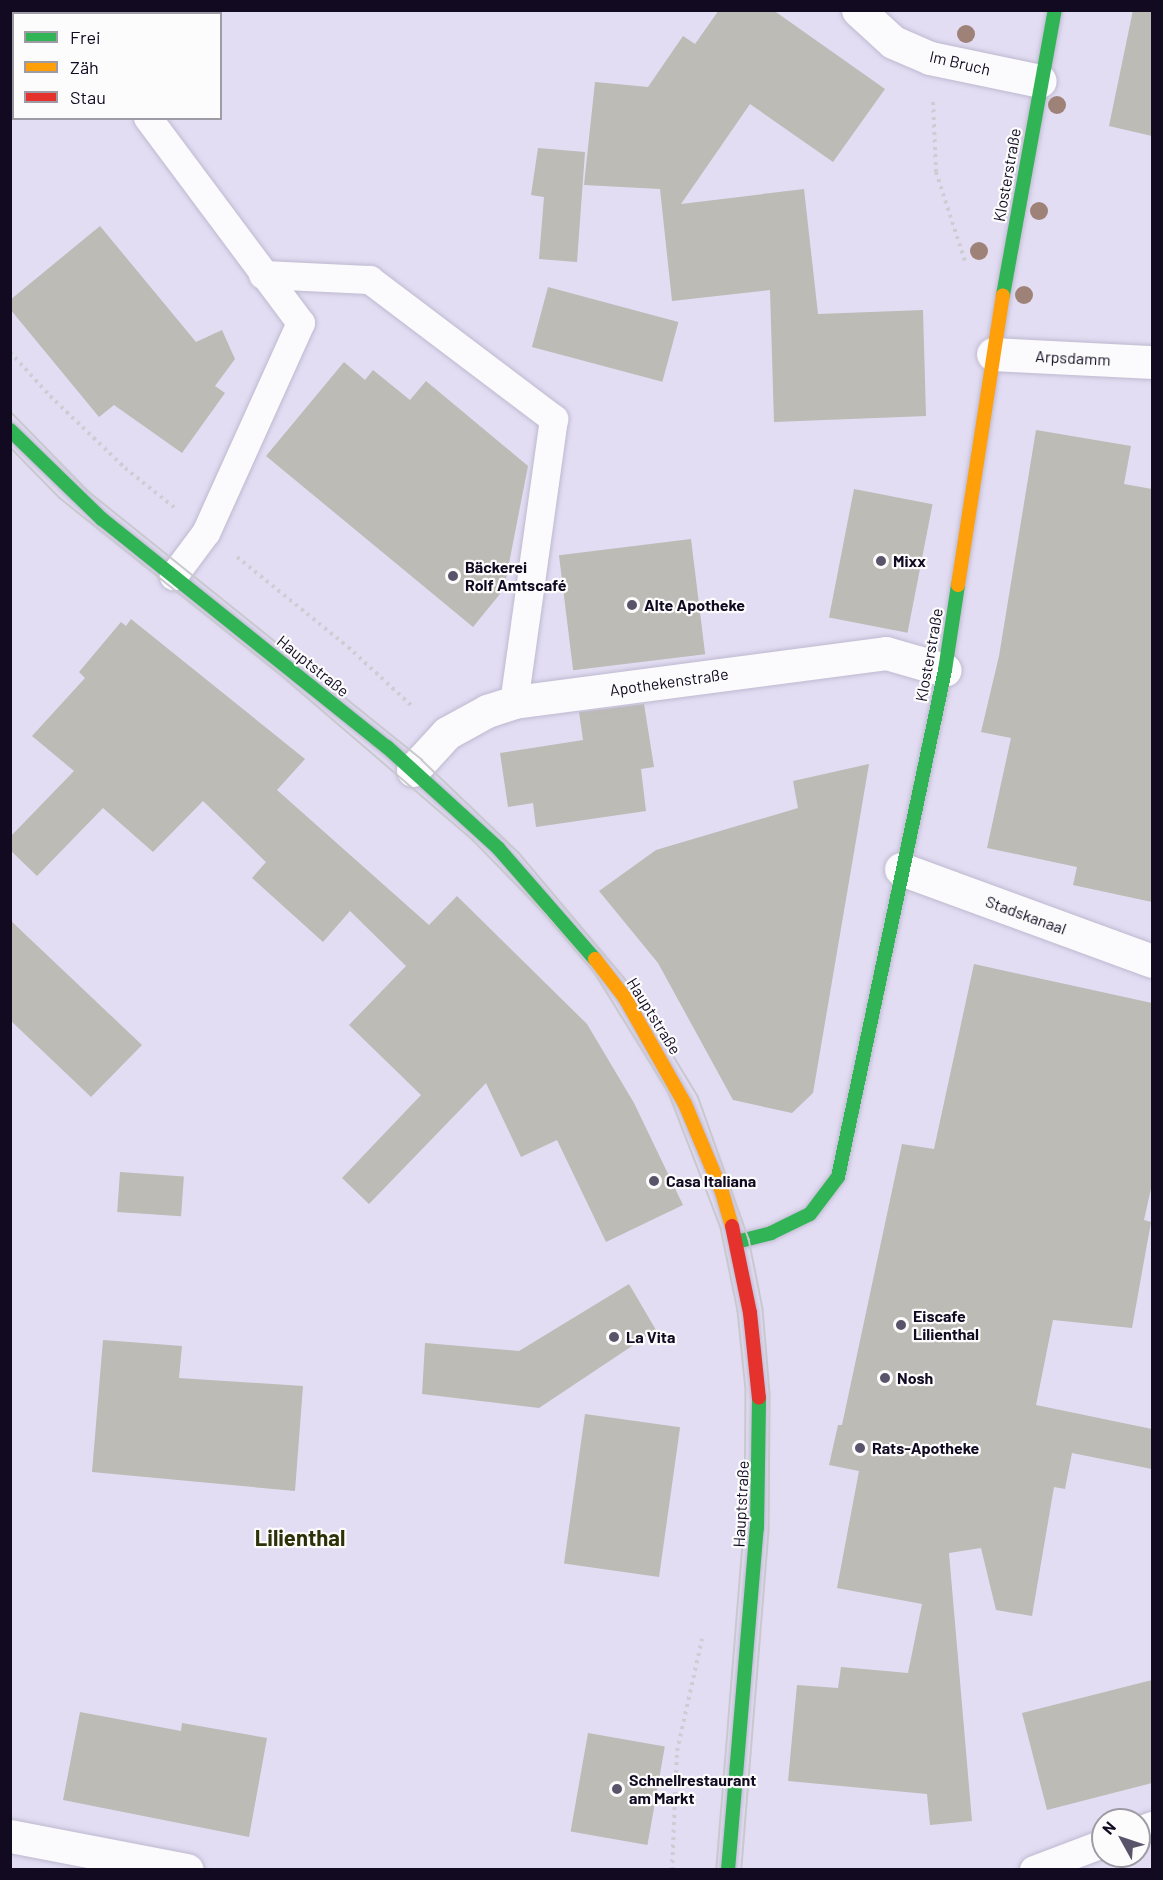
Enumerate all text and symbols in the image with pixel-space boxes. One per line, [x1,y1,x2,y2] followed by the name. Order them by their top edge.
[12,12,222,120] legend
[70,26,101,48] text: Frei
[928,47,992,79] street label: Im Bruch
[70,56,99,78] text: Zäh
[70,86,106,108] text: Stau
[989,127,1025,223] street label: Klosterstraße
[1035,346,1111,370] street label: Arpsdamm
[893,551,926,571] place label: Mixx
[874,554,888,568] marker: Mixx
[465,557,566,595] place label: Bäckerei Rolf Amtscafé
[446,569,460,583] marker: Bäckerei Rolf Amtscafé
[644,595,745,615] place label: Alte Apotheke
[625,598,639,612] marker: Alte Apotheke
[911,607,947,703] street label: Klosterstraße
[273,631,353,701] street label: Hauptstraße
[608,664,730,700] street label: Apothekenstraße
[983,892,1069,938] street label: Stadskanaal
[623,974,685,1058] street label: Hauptstraße
[666,1171,756,1191] place label: Casa Italiana
[647,1174,661,1188] marker: Casa Italiana
[913,1306,979,1344] place label: Eiscafe Lilienthal
[894,1318,908,1332] marker: Eiscafe Lilienthal
[626,1327,675,1347] place label: La Vita
[607,1330,621,1344] marker: La Vita
[897,1368,933,1388] place label: Nosh
[878,1371,892,1385] marker: Nosh
[872,1438,979,1458] place label: Rats-Apotheke
[853,1441,867,1455] marker: Rats-Apotheke
[729,1460,753,1548] street label: Hauptstraße
[255,1525,345,1551] district label: Lilienthal
[629,1770,756,1808] place label: Schnellrestaurant am Markt
[610,1782,624,1796] marker: Schnellrestaurant am Markt
[1091,1808,1151,1868] north arrow
[1098,1817,1119,1838] text: N

